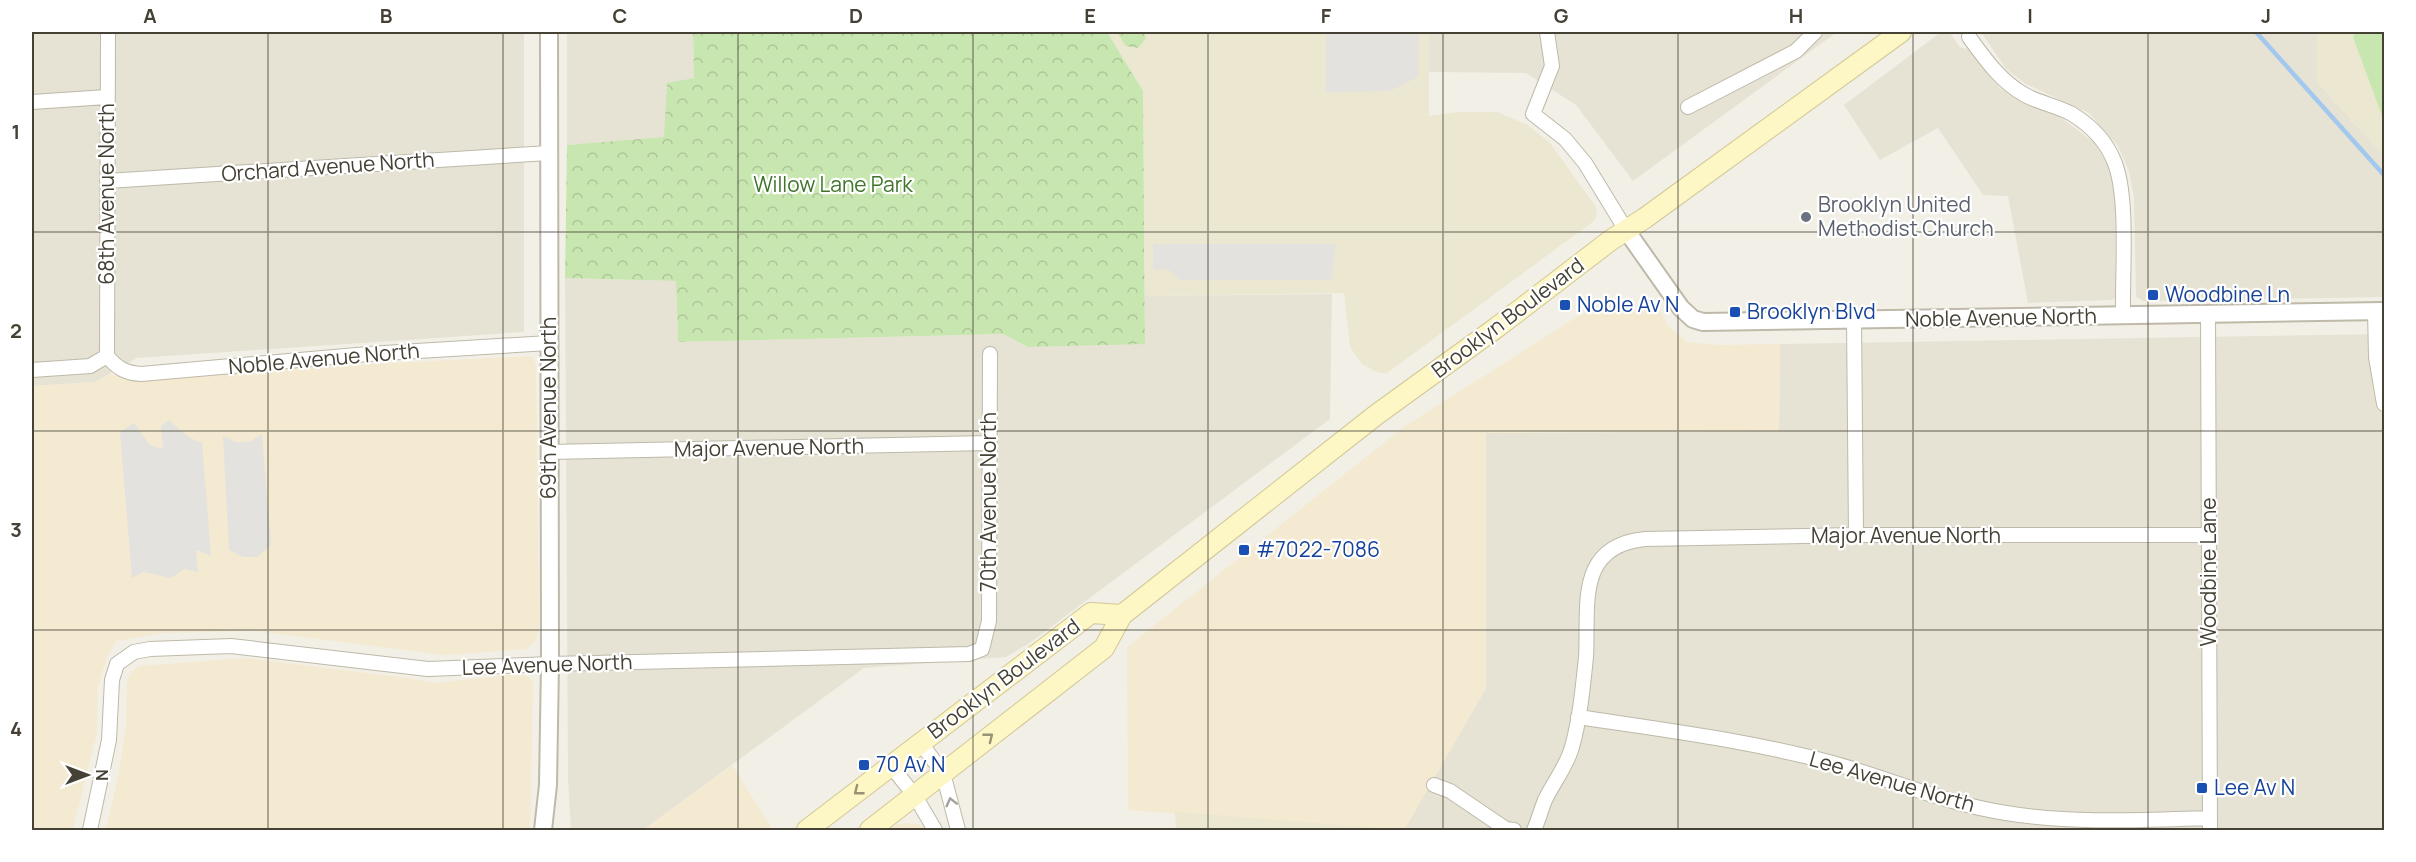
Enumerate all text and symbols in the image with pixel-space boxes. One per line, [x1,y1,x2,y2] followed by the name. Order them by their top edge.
[143,2,157,29] text: A
[380,2,393,29] text: B
[613,2,627,29] text: C
[849,2,863,29] text: D
[1084,2,1096,29] text: E
[1321,2,1332,29] text: F
[1554,2,1569,29] text: G
[1789,2,1803,29] text: H
[2027,2,2033,29] text: I
[2261,2,2271,29] text: J
[92,103,120,285] street label: 68th Avenue North
[12,118,20,145] text: 1
[220,145,435,187] street label: Orchard Avenue North
[753,170,913,198] park label: Willow Lane Park
[1818,190,1994,242] place label: Brooklyn United Methodist Church
[1799,210,1813,224] marker: Brooklyn United Methodist Church
[1425,251,1589,384] street label: Brooklyn Boulevard
[2165,280,2290,308] place label: Woodbine Ln
[2146,288,2160,302] marker: Woodbine Ln
[1577,290,1679,318] place label: Noble Av N
[1747,297,1876,325] place label: Brooklyn Blvd
[1558,298,1572,312] marker: Noble Av N
[1905,301,2097,333] street label: Noble Avenue North
[1728,305,1742,319] marker: Brooklyn Blvd
[10,317,22,344] text: 2
[534,317,562,499] street label: 69th Avenue North
[227,336,421,380] street label: Noble Avenue North
[974,412,1002,592] street label: 70th Avenue North
[674,431,864,463] street label: Major Avenue North
[2194,498,2222,646] street label: Woodbine Lane
[10,516,22,543] text: 3
[1811,521,2001,549] street label: Major Avenue North
[1256,535,1380,563] place label: #7022-7086
[1237,543,1251,557] marker: #7022-7086
[921,612,1085,745] street label: Brooklyn Boulevard
[461,647,633,681] street label: Lee Avenue North
[10,715,22,742] text: 4
[982,734,993,745] one-way arrow
[1806,744,1978,818] street label: Lee Avenue North
[57,745,117,805] north arrow
[876,750,945,778] place label: 70 Av N
[857,758,871,772] marker: 70 Av N
[91,769,113,781] text: N
[2214,773,2295,801] place label: Lee Av N
[2195,781,2209,795] marker: Lee Av N
[853,784,864,795] one-way arrow
[946,797,958,808] one-way arrow

